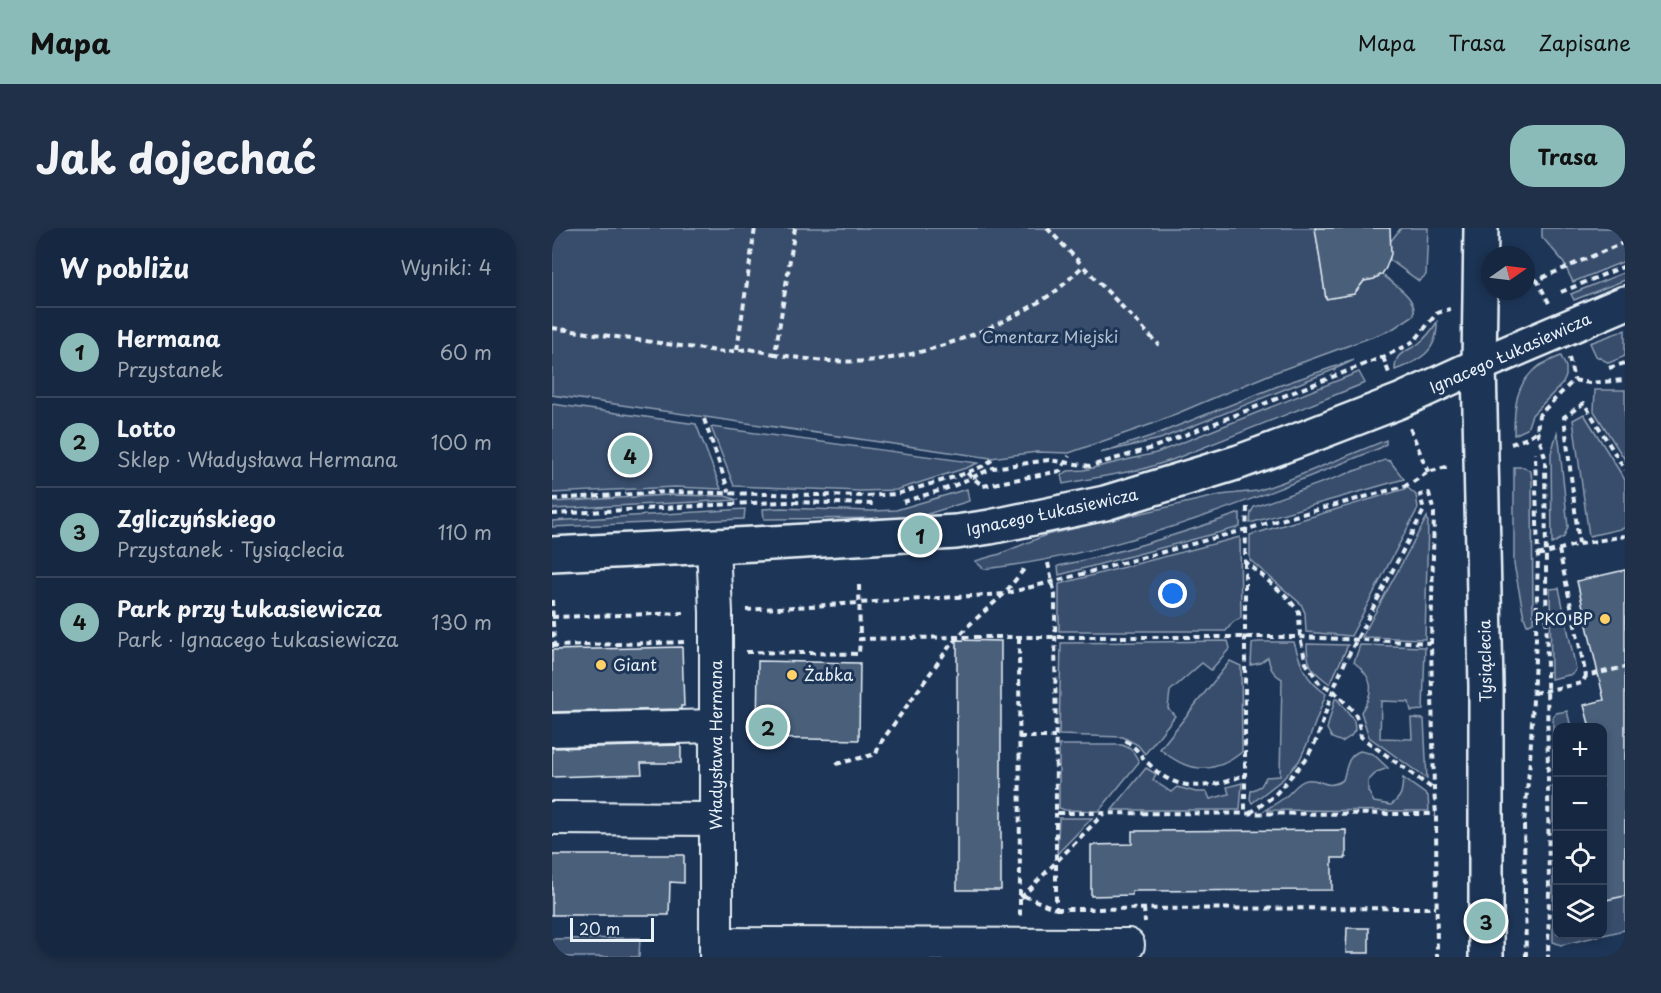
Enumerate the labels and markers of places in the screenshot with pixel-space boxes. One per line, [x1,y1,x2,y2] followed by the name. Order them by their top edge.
[610,432,650,478] pin: 4
[900,512,940,558] pin: 1
[1534,606,1593,630] place label: PKO BP
[1598,612,1612,626] marker: PKO BP
[613,652,657,676] place label: Giant
[594,658,608,672] marker: Giant
[804,662,853,686] place label: Żabka
[785,668,799,682] marker: Żabka
[748,704,788,750] pin: 2
[1466,898,1506,944] pin: 3

